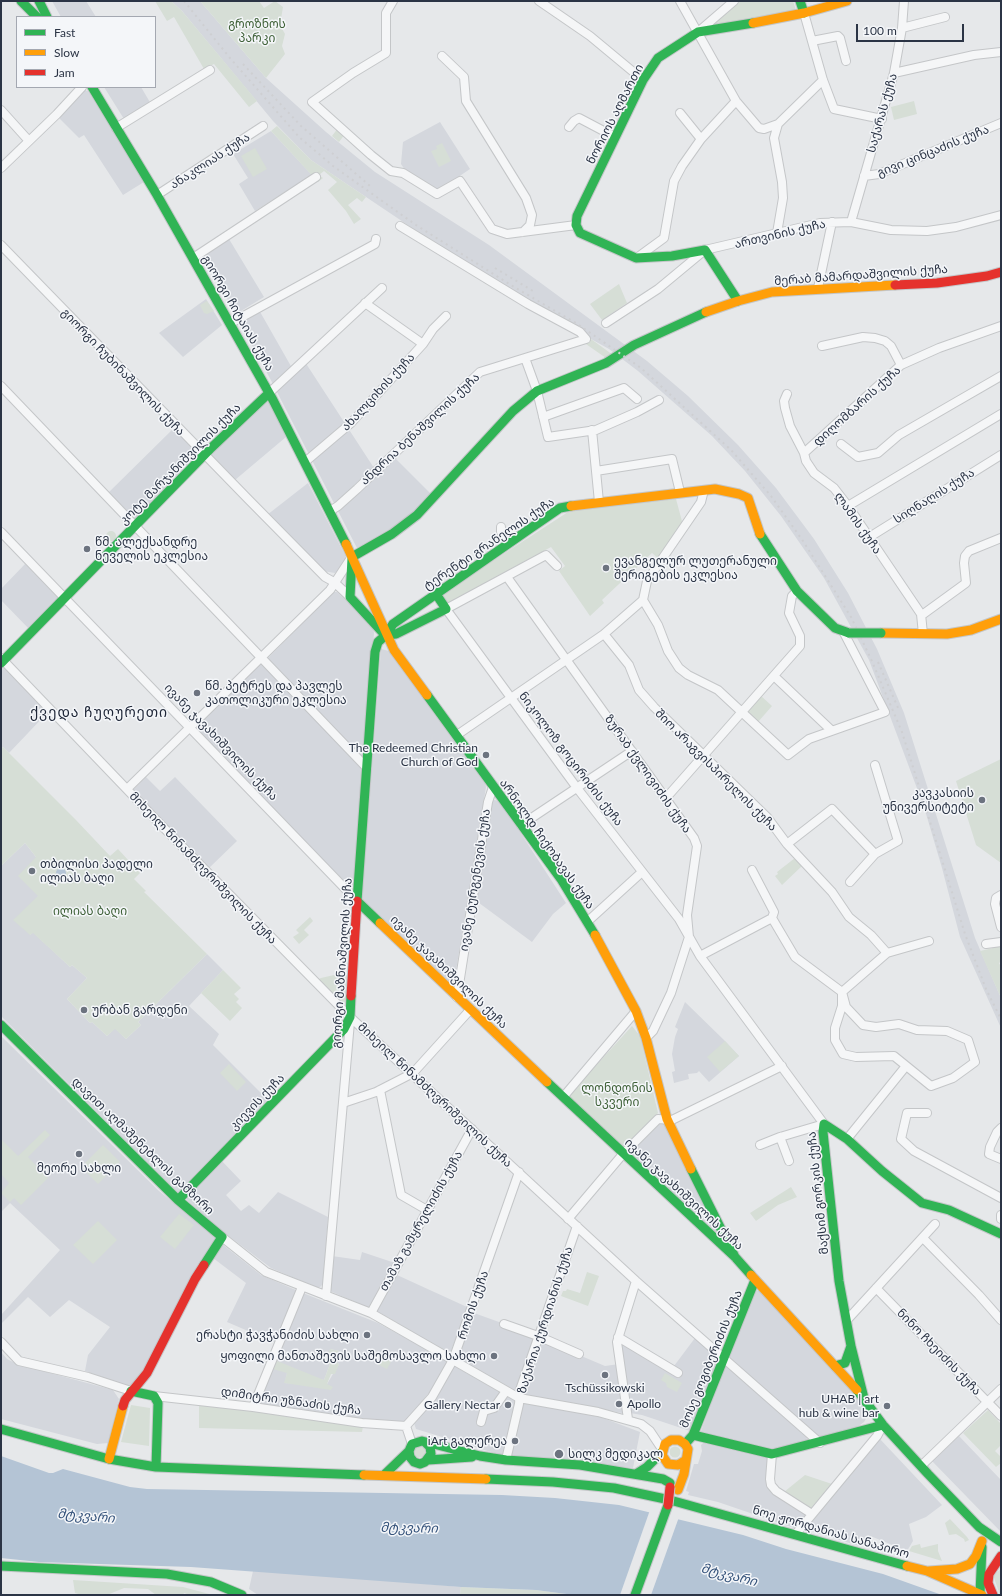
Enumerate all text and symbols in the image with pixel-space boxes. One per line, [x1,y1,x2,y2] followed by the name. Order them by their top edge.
[16,16,156,88] legend
[858,16,966,42] scale bar
[228,17,286,45] park label: გროზნოს პარკი
[863,23,897,38] text: 100 m
[54,25,75,40] text: Fast
[54,45,79,60] text: Slow
[583,61,647,167] street label: ნორიოს აღმართი
[54,65,75,80] text: Jam
[864,72,900,154] street label: საქარას ქუჩა
[875,122,991,180] street label: გივი ცინცაძის ქუჩა
[167,130,253,192] street label: ანაკლიას ქუჩა
[733,217,827,251] street label: ართვინის ქუჩა
[199,252,277,374] street label: გიორგი ჩიტაიას ქუჩა
[774,262,948,288] street label: მერაბ მამარდაშვილის ქუჩა
[58,305,188,439] street label: გიორგი ჩუბინაშვილის ქუჩა
[338,350,418,434] street label: ახალციხის ქუჩა
[810,363,904,449] street label: დიღომბარის ქუჩა
[357,370,483,488] street label: ანდრია ბენაშვილის ქუჩა
[116,400,244,528] street label: კოტე მარჯანიშვილის ქუჩა
[891,465,977,527] street label: სიღნაღის ქუჩა
[831,489,885,557] street label: ლამის ქუჩა
[421,495,557,593] street label: ტერენტი გრანელის ქუჩა
[95,535,208,563] place label: წმ. ალექსანდრე ნეველის ეკლესია
[82,544,92,554] marker: წმ. ალექსანდრე ნეველის ეკლესია
[614,554,777,582] place label: ევანგელურ ლუთერანული შერიგების ეკლესია
[601,563,611,573] marker: ევანგელურ ლუთერანული შერიგების ეკლესია
[205,679,347,707] place label: წმ. პეტრეს და პავლეს კათოლიკური ეკლესია
[161,681,281,803] street label: ივანე ჯავახიშვილის ქუჩა
[192,688,202,698] marker: წმ. პეტრეს და პავლეს კათოლიკური ეკლესია
[516,689,626,829] street label: ნიკოლოზ გოცირიძის ქუჩა
[30,704,168,720] district label: ქვედა ჩუღურეთი
[652,706,780,834] street label: შიო არაგვისპირელის ქუჩა
[602,712,694,836] street label: ზურაბ ქვლივიძის ქუჩა
[349,741,478,769] place label: The Redeemed Christian Church of God
[481,750,491,760] marker: The Redeemed Christian Church of God
[496,776,598,912] street label: არნოლდ ჩიქობავას ქუჩა
[883,786,974,814] place label: კავკასიის უნივერსიტეტი
[126,789,280,947] street label: მიხეილ წინამძღვრიშვილის ქუჩა
[977,795,987,805] marker: კავკასიის უნივერსიტეტი
[457,808,493,952] street label: ივანე ტურგენევის ქუჩა
[40,857,153,885] place label: თბილისი პადელი ილიას ბაღი
[27,866,37,876] marker: თბილისი პადელი ილიას ბაღი
[329,877,355,1049] street label: გიორგი მაზნიაშვილის ქუჩა
[53,904,127,918] park label: ილიას ბაღი
[388,912,510,1032] street label: ივანე ჯავახიშვილის ქუჩა
[92,1003,188,1017] place label: ურბან გარდენი
[79,1005,89,1015] marker: ურბან გარდენი
[355,1020,515,1170] street label: მიხეილ წინამძღვრიშვილის ქუჩა
[227,1071,287,1133] street label: კიევის ქუჩა
[69,1074,217,1218] street label: დავით აღმაშენებლის გამზირი
[581,1081,653,1109] park label: ლონდონის სკვერი
[804,1131,832,1255] street label: მაქსიმ გორკის ქუჩა
[622,1135,746,1253] street label: ივანე ჯავახიშვილის ქუჩა
[376,1148,466,1294] street label: თამაზ გამყრელიძის ქუჩა
[74,1149,84,1159] marker: მეორე სახლი
[37,1161,121,1175] place label: მეორე სახლი
[514,1245,576,1395] street label: ზაქარია ქურდიანის ქუჩა
[455,1269,491,1341] street label: რომის ქუჩა
[677,1288,745,1430] street label: მოსე გოგიბერიძის ქუჩა
[894,1306,984,1398] street label: ნინო ჩხეიძის ქუჩა
[196,1328,359,1342] place label: ერასტი ჭავჭანიძის სახლი
[362,1330,372,1340] marker: ერასტი ჭავჭანიძის სახლი
[220,1349,486,1363] place label: ყოფილი მანთაშევის საშემოსავლო სახლი
[489,1351,499,1361] marker: ყოფილი მანთაშევის საშემოსავლო სახლი
[600,1370,610,1380] marker: Tschüssikowski
[565,1381,645,1395] place label: Tschüssikowski
[220,1384,362,1418] street label: დიმიტრი უზნაძის ქუჩა
[799,1392,879,1420] place label: UHAB | art hub & wine bar
[627,1397,661,1411] place label: Apollo
[424,1398,500,1412] place label: Gallery Nectar
[614,1399,624,1409] marker: Apollo
[503,1400,513,1410] marker: Gallery Nectar
[882,1401,892,1411] marker: UHAB | art hub & wine bar
[428,1434,507,1448] place label: iArt გალერეა
[510,1436,520,1446] marker: iArt გალერეა
[568,1447,663,1461] place label: სილკ მედიკალ
[553,1448,565,1460] marker: სილკ მედიკალ
[751,1503,911,1561] street label: ნოე ჟორდანიას სანაპირო
[57,1506,115,1526] water label: მტკვარი
[380,1520,438,1536] water label: მტკვარი
[699,1560,759,1590] water label: მტკვარი

